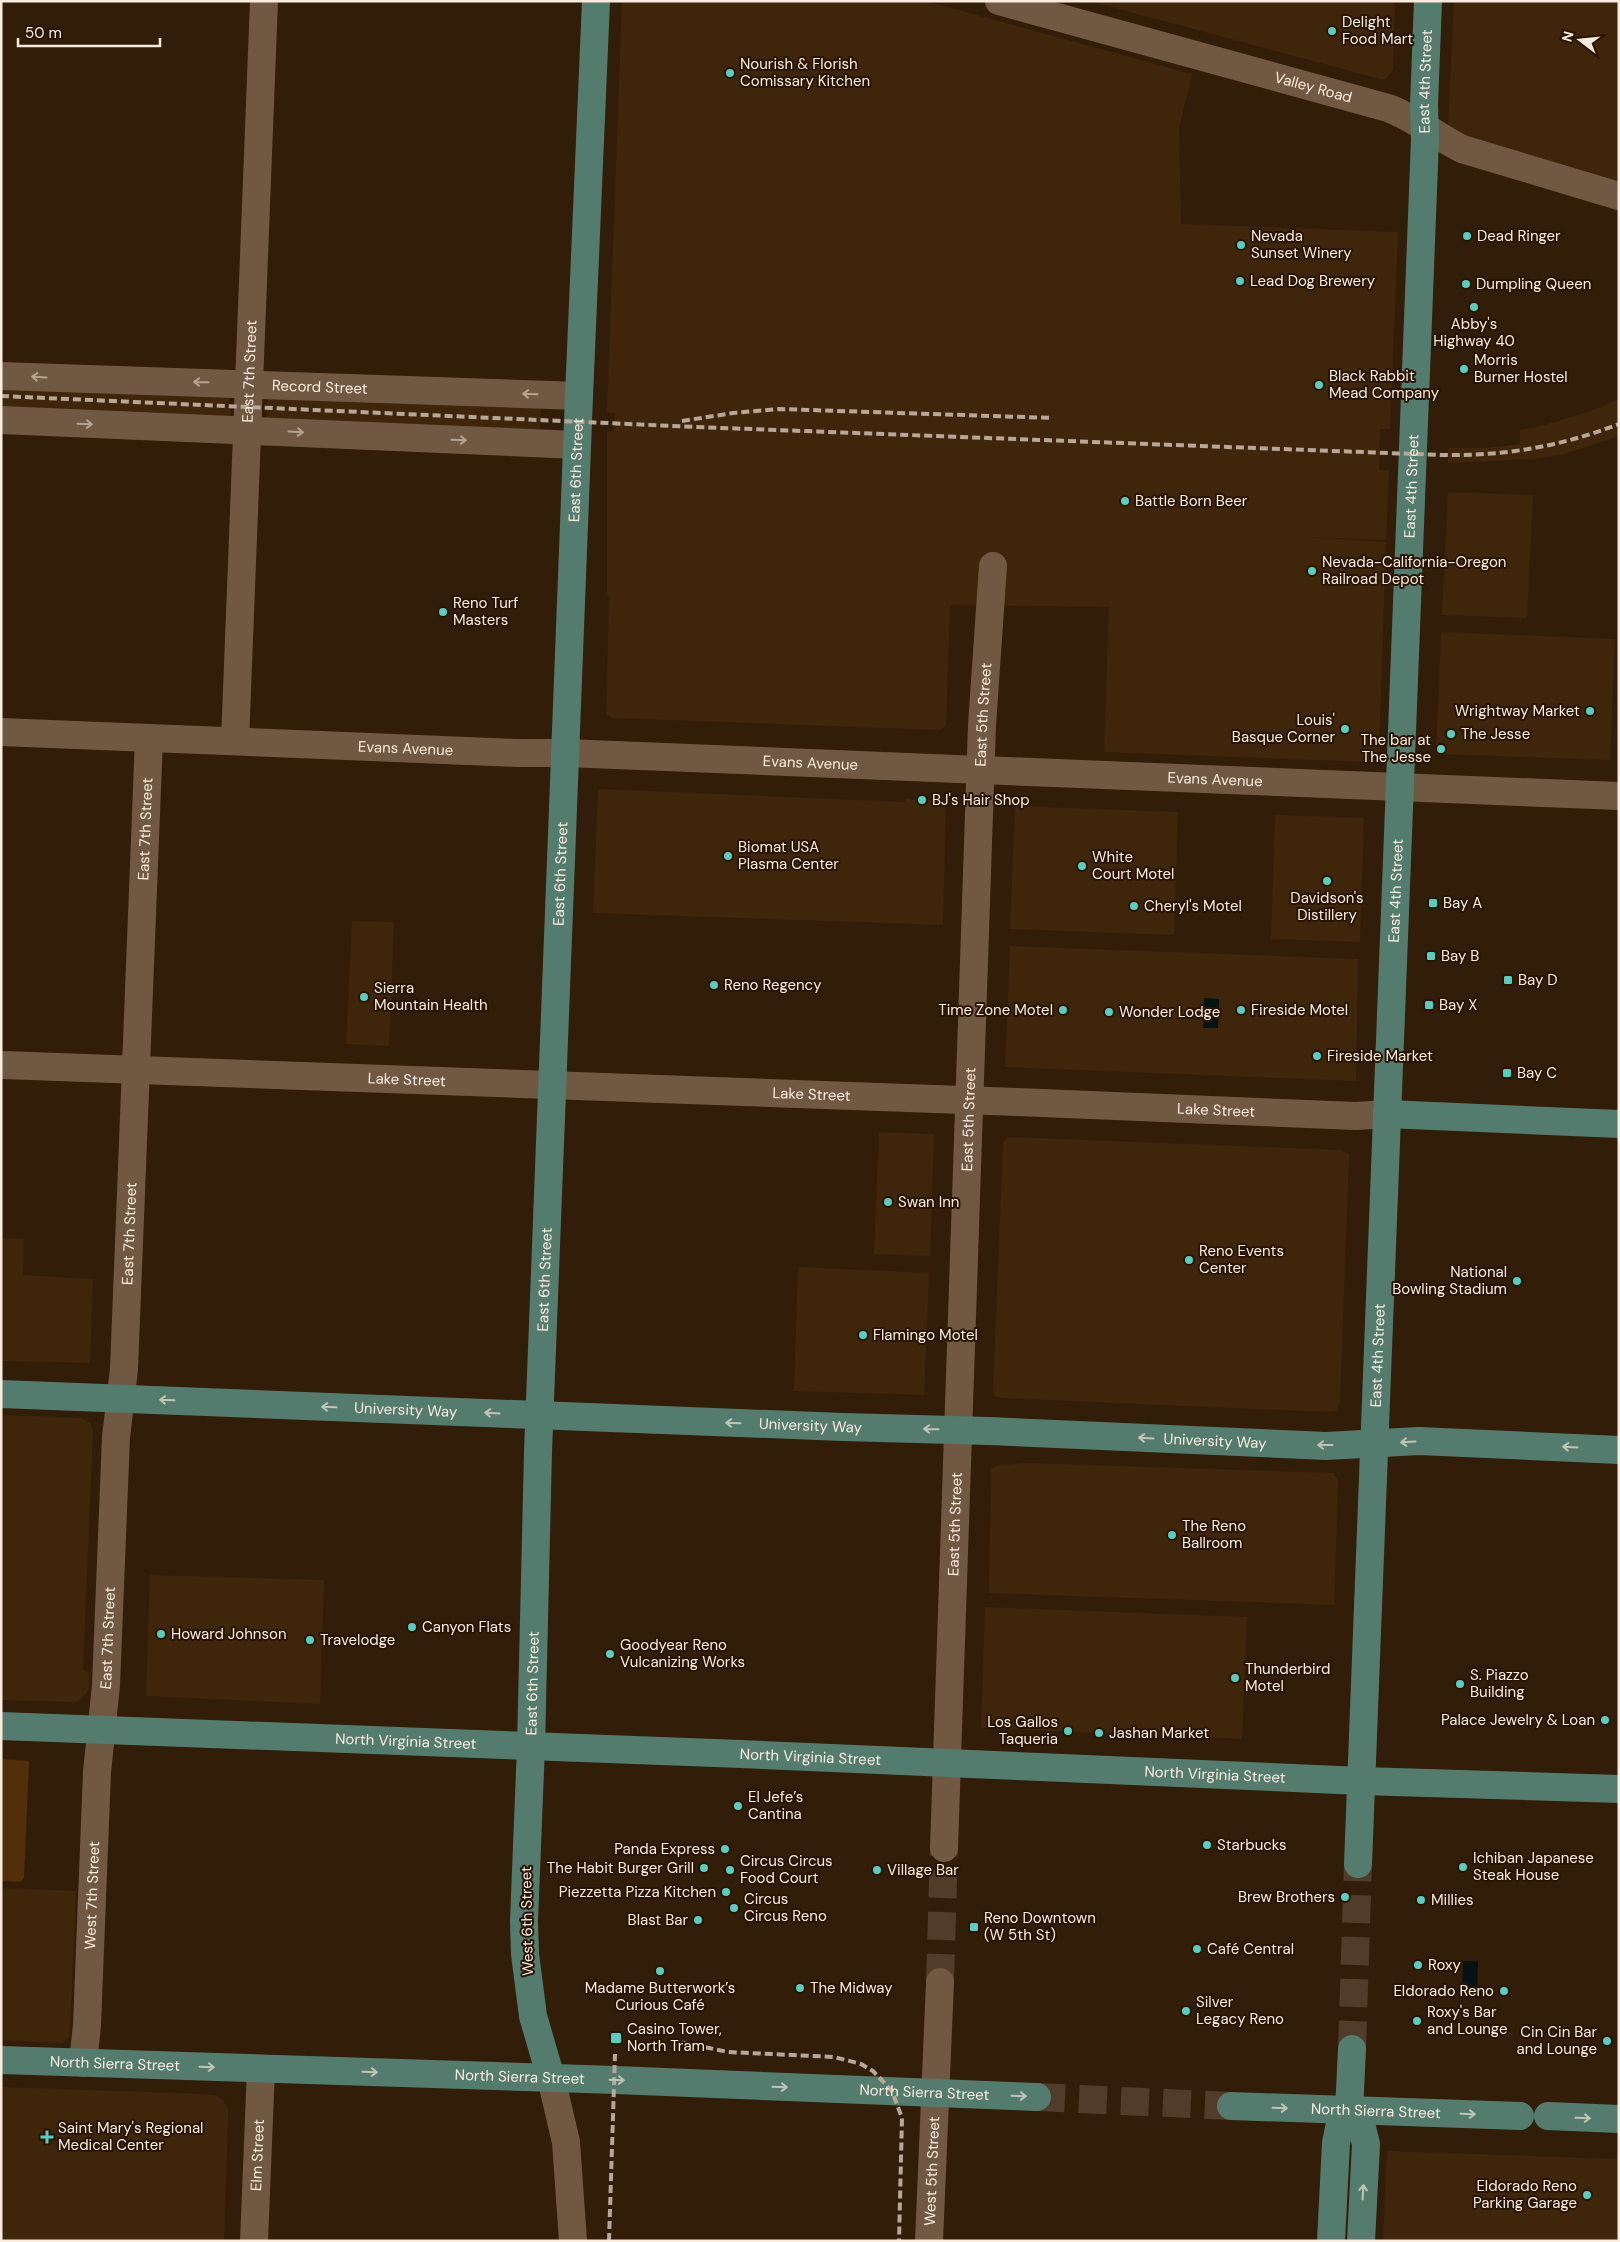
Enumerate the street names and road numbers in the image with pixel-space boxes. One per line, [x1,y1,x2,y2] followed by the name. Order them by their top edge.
[1414,29,1437,134] street label: East 4th Street
[1272,67,1354,108] street label: Valley Road
[237,319,261,423] street label: East 7th Street
[272,375,368,399] street label: Record Street
[564,417,588,523] street label: East 6th Street
[1400,434,1424,538] street label: East 4th Street
[971,662,996,767] street label: East 5th Street
[358,737,454,760] street label: Evans Avenue
[762,751,858,775] street label: Evans Avenue
[1167,768,1263,791] street label: Evans Avenue
[133,777,157,881] street label: East 7th Street
[548,821,572,926] street label: East 6th Street
[1384,838,1408,943] street label: East 4th Street
[957,1067,980,1172] street label: East 5th Street
[367,1068,446,1091] street label: Lake Street
[772,1083,851,1106] street label: Lake Street
[1177,1099,1256,1122] street label: Lake Street
[117,1182,141,1285] street label: East 7th Street
[533,1227,557,1332] street label: East 6th Street
[1366,1303,1390,1408] street label: East 4th Street
[354,1398,458,1422] street label: University Way
[758,1414,863,1438] street label: University Way
[1163,1429,1268,1453] street label: University Way
[943,1472,967,1576] street label: East 5th Street
[96,1586,120,1690] street label: East 7th Street
[521,1631,544,1736] street label: East 6th Street
[335,1729,477,1754] street label: North Virginia Street
[739,1744,882,1770] street label: North Virginia Street
[1144,1762,1286,1788] street label: North Virginia Street
[80,1841,104,1950] street label: West 7th Street
[516,1866,538,1976] street label: West 6th Street
[50,2052,180,2076] street label: North Sierra Street
[454,2065,585,2089] street label: North Sierra Street
[859,2080,990,2105] street label: North Sierra Street
[1311,2099,1441,2123] street label: North Sierra Street
[920,2116,944,2226] street label: West 5th Street
[246,2119,269,2191] street label: Elm Street

